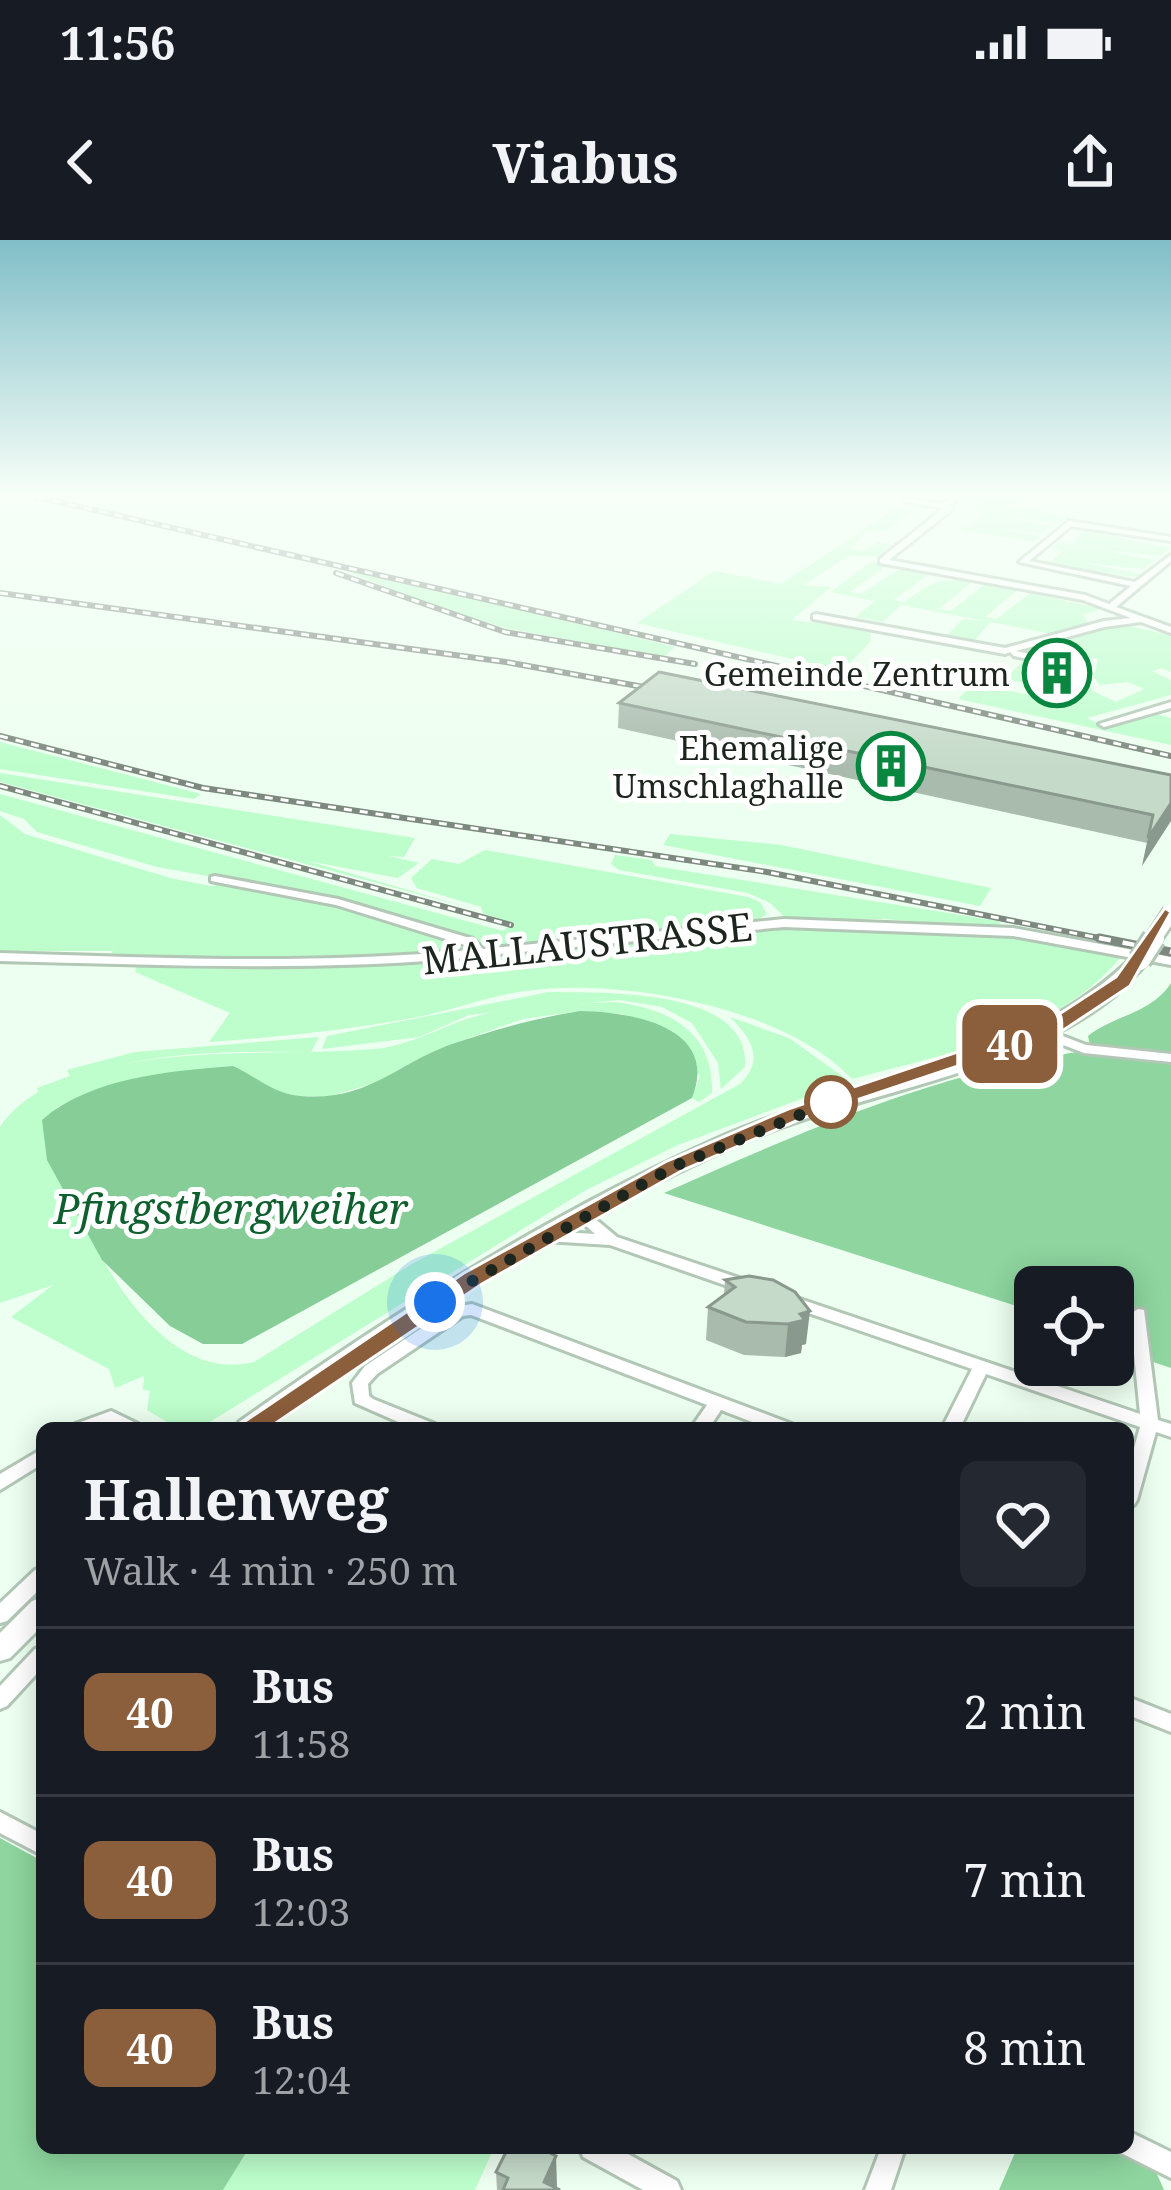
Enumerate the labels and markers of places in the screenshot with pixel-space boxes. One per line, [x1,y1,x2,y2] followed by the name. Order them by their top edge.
[1022,638,1092,708] building icon: Gemeinde Zentrum
[704,651,1010,696] place label: Gemeinde Zentrum
[613,725,844,808] place label: Ehemalige Umschlaghalle
[856,731,926,801] building icon: Ehemalige Umschlaghalle
[806,1077,856,1127] unlabelled marker

